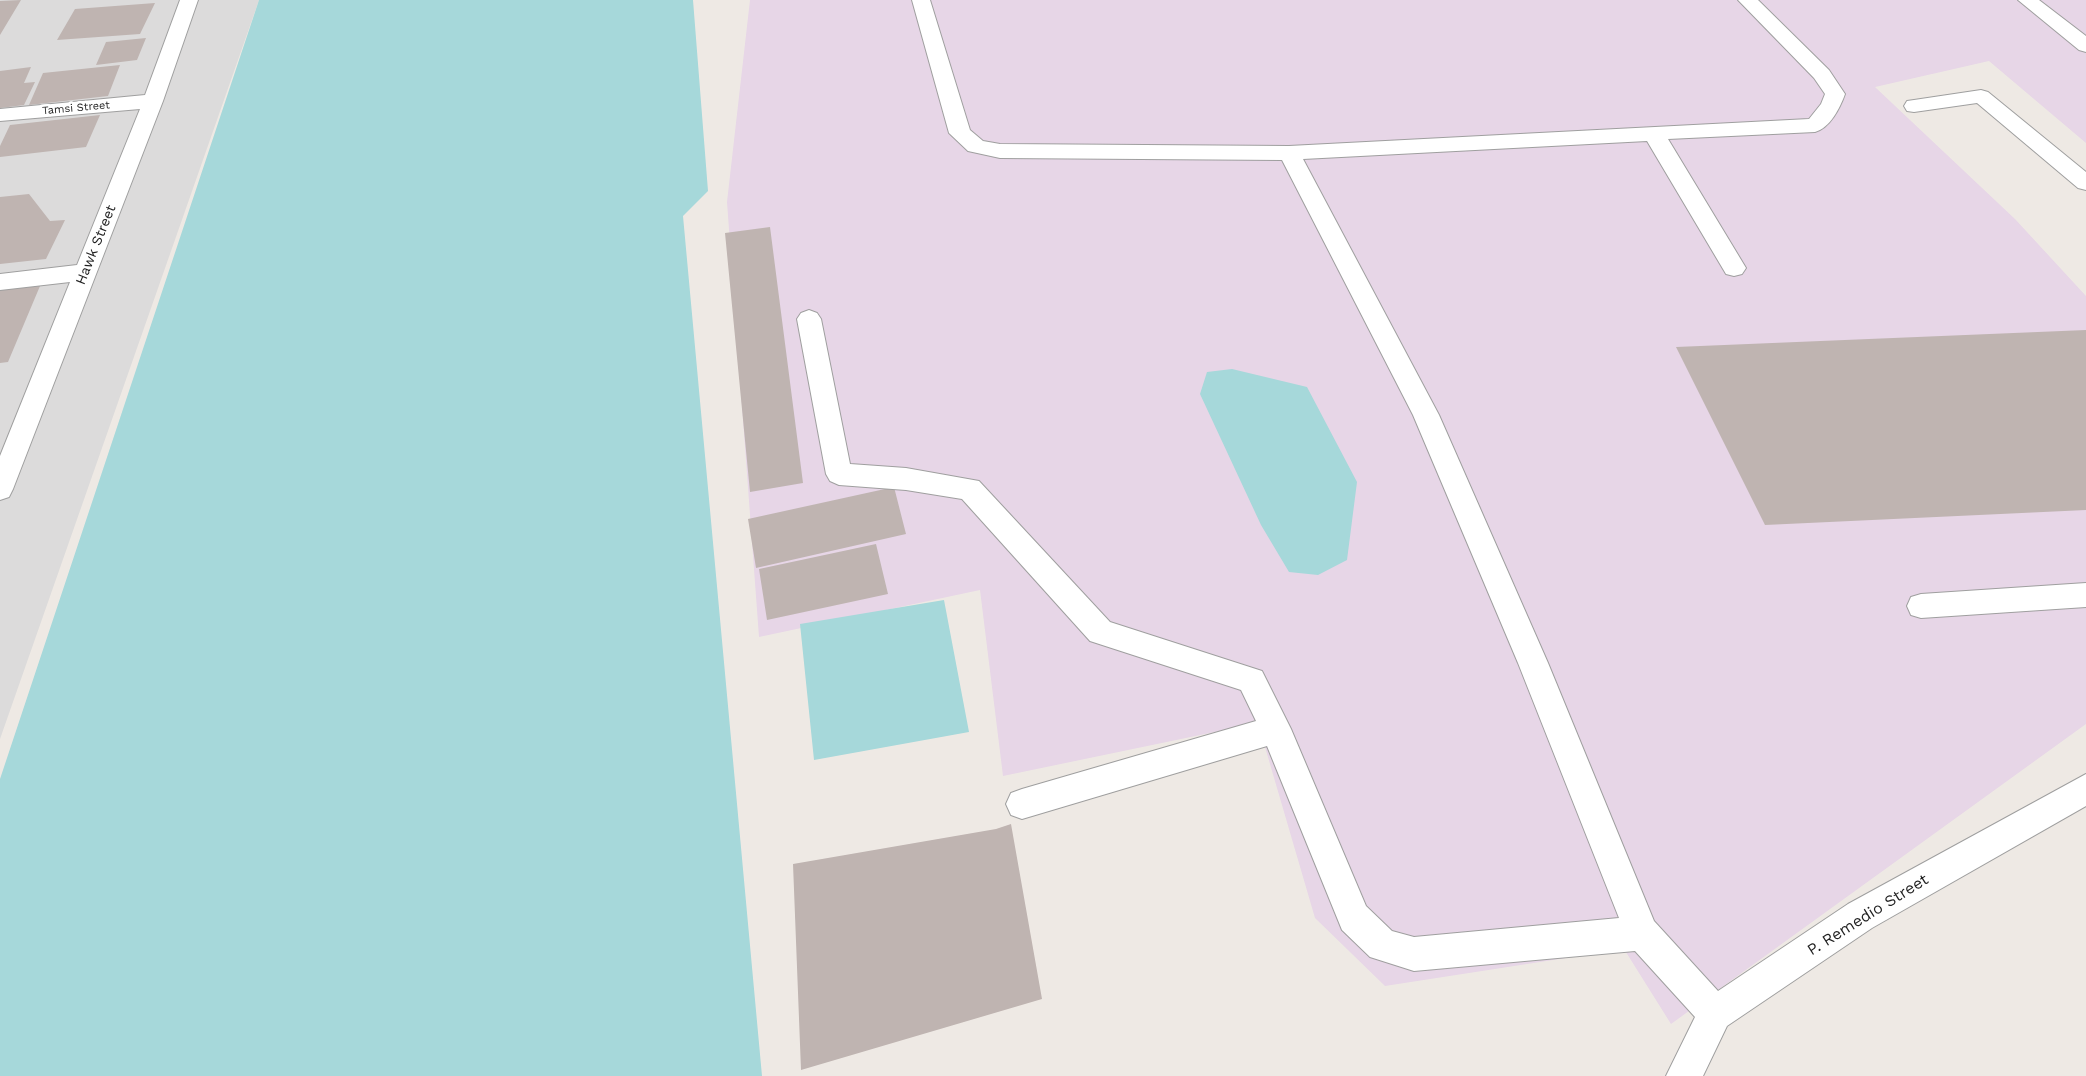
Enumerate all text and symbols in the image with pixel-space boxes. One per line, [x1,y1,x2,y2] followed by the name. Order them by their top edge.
[42,98,110,118] street label: Tamsi Street
[72,203,120,287] street label: Hawk Street
[1804,870,1932,960] street label: P. Remedio Street

